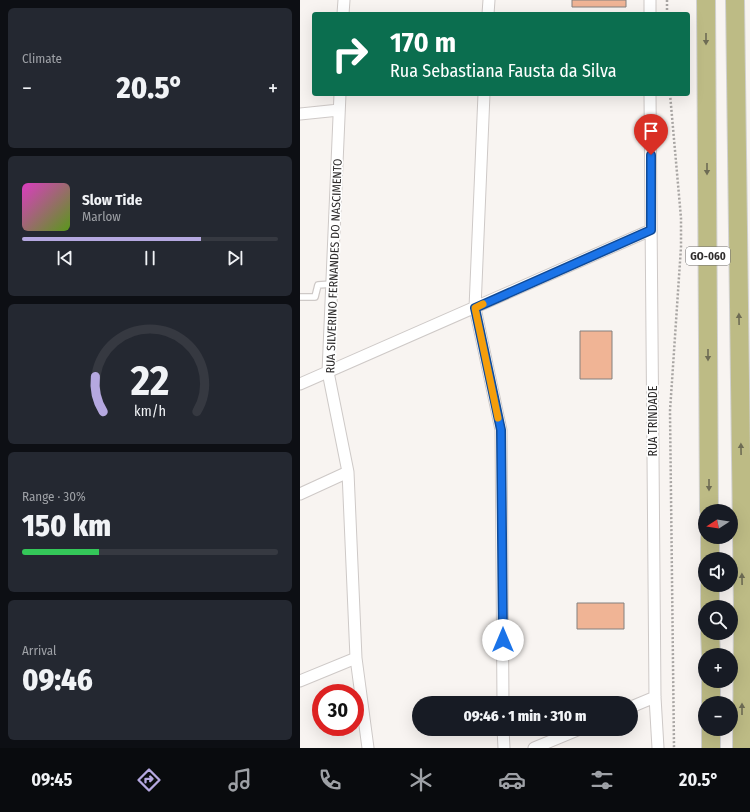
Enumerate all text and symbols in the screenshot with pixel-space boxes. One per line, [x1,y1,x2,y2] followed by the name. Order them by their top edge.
[390,26,456,59] text: 170 m
[324,28,376,80] icon: right
[703,33,709,46] one-way arrow
[22,51,62,66] text: Climate
[390,60,617,82] text: Rua Sebastiana Fausta da Silva
[117,70,183,106] text: 20.5°
[22,75,32,102] text: −
[268,75,278,102] text: +
[634,114,668,155] pin
[640,120,662,142] icon: arrive
[323,158,345,374] street label: RUA SILVERINO FERNANDES DO NASCIMENTO
[704,163,710,176] one-way arrow
[82,191,142,209] text: Slow Tide
[82,209,121,224] text: Marlow
[54,247,76,269] icon: previous
[139,247,161,269] icon: pause
[224,247,246,269] icon: next
[686,247,730,265] road number: GO-060
[736,312,742,325] one-way arrow
[705,349,711,362] one-way arrow
[130,356,169,406] text: 22
[646,385,660,456] street label: RUA TRINDADE
[134,403,166,420] text: km/h
[737,443,744,455] one-way arrow
[706,479,712,492] one-way arrow
[22,489,86,504] text: Range · 30%
[698,504,738,544] north arrow
[698,504,738,736] map controls
[22,508,111,544] text: 150 km
[698,552,738,592] button: sound
[739,572,745,585] one-way arrow
[698,600,738,640] button: search
[482,619,524,661] position arrow
[22,643,56,658] text: Arrival
[698,648,738,688] button: +
[22,662,93,698] text: 09:46
[312,684,364,736] speed limit sign: 30
[698,696,738,736] button: −
[739,702,745,715] one-way arrow
[463,707,587,725] text: 09:46 · 1 min · 310 m
[135,766,163,794] icon: directions
[226,766,254,794] icon: music
[316,766,344,794] icon: phone
[407,766,435,794] icon: climate
[498,766,526,794] icon: car
[588,766,616,794] icon: filters
[31,769,72,791] text: 09:45
[679,769,719,791] text: 20.5°

